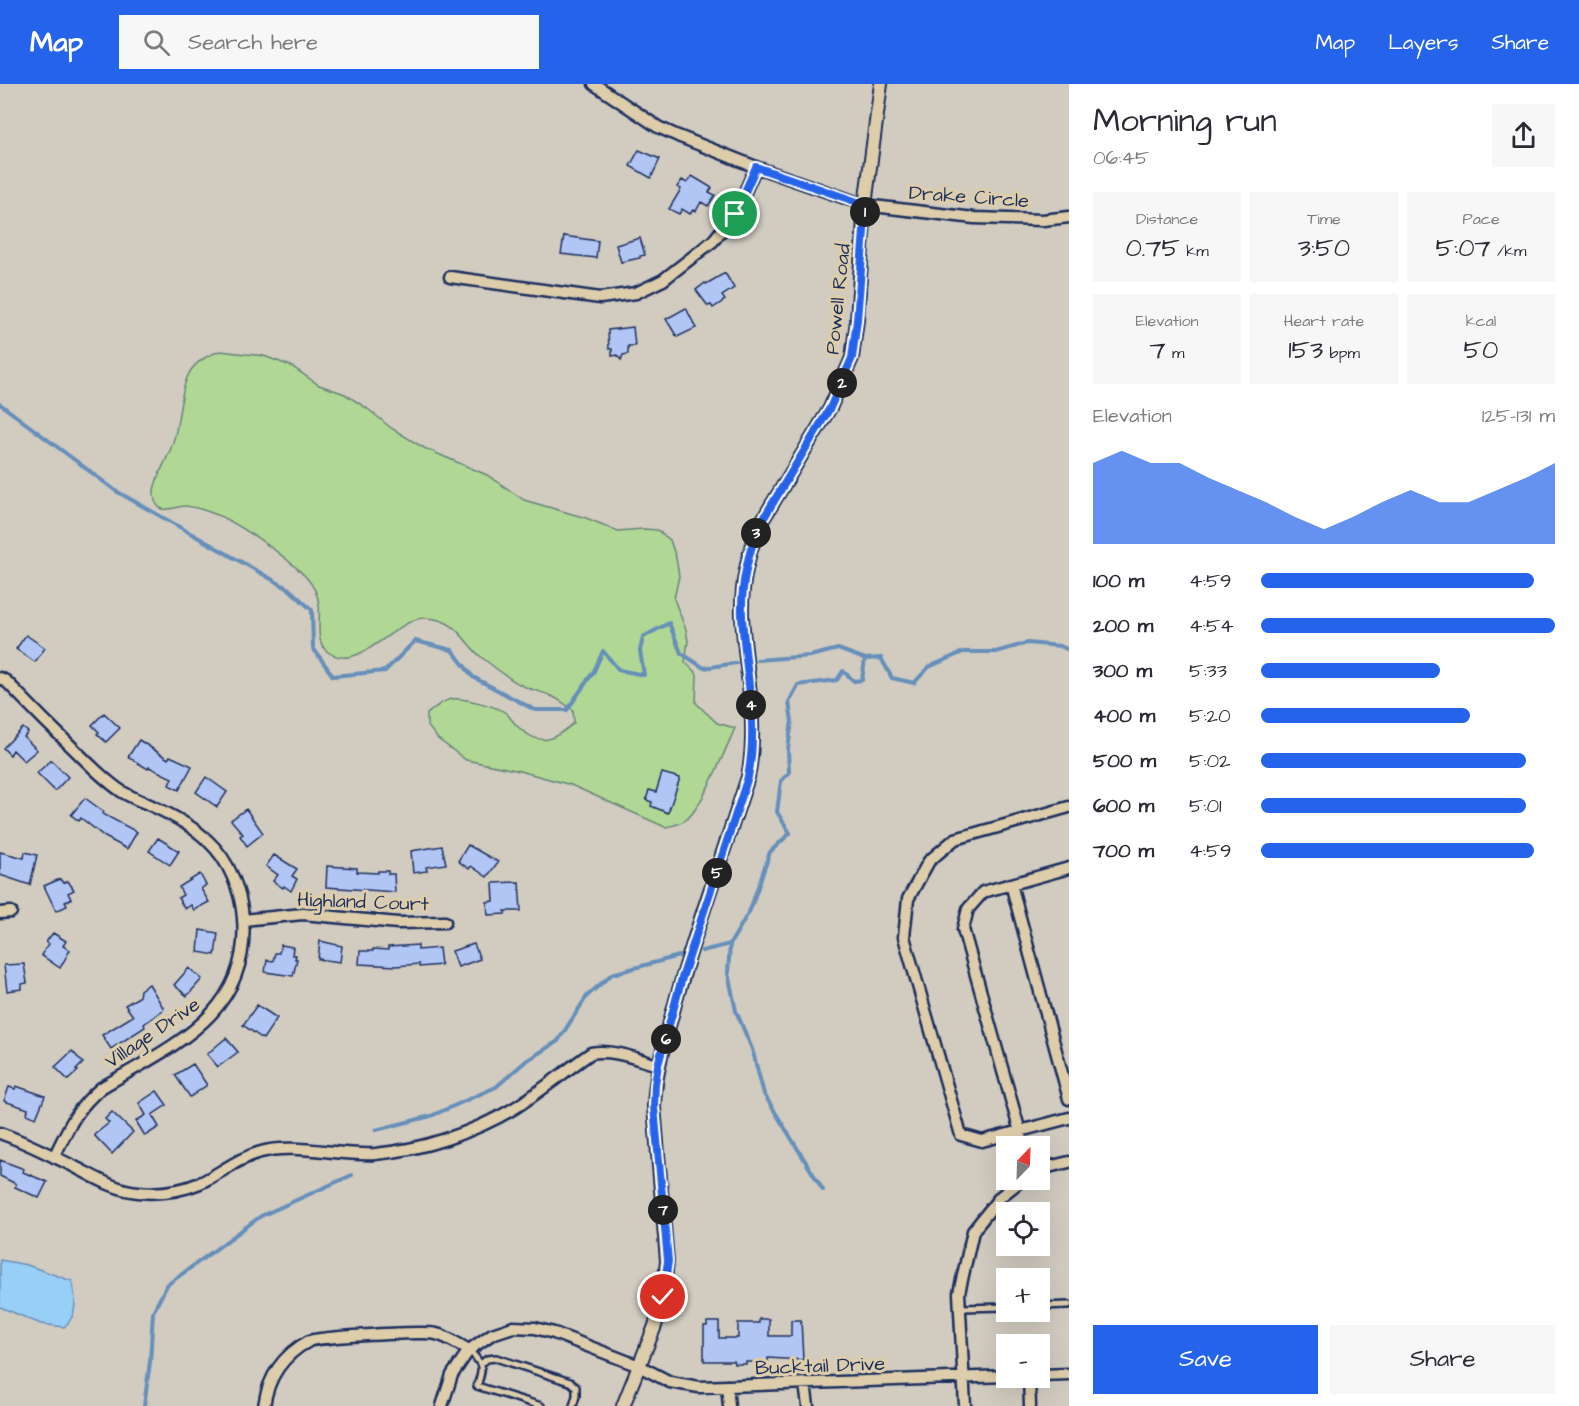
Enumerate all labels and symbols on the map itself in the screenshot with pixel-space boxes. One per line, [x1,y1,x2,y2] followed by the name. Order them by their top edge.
[908,179,1030,215] street label: Drake Circle
[709,188,760,239] pin
[850,197,880,227] pin: 1
[818,242,858,356] street label: Powell Road
[827,368,857,398] pin: 2
[741,518,771,548] pin: 3
[736,690,766,720] pin: 4
[702,858,732,888] pin: 5
[297,886,429,919] street label: Highland Court
[99,991,206,1076] street label: Village Drive
[651,1024,681,1054] pin: 6
[996,1136,1050,1190] north arrow
[648,1195,678,1225] pin: 7
[637,1271,688,1322] pin
[755,1350,886,1382] street label: Bucktail Drive

